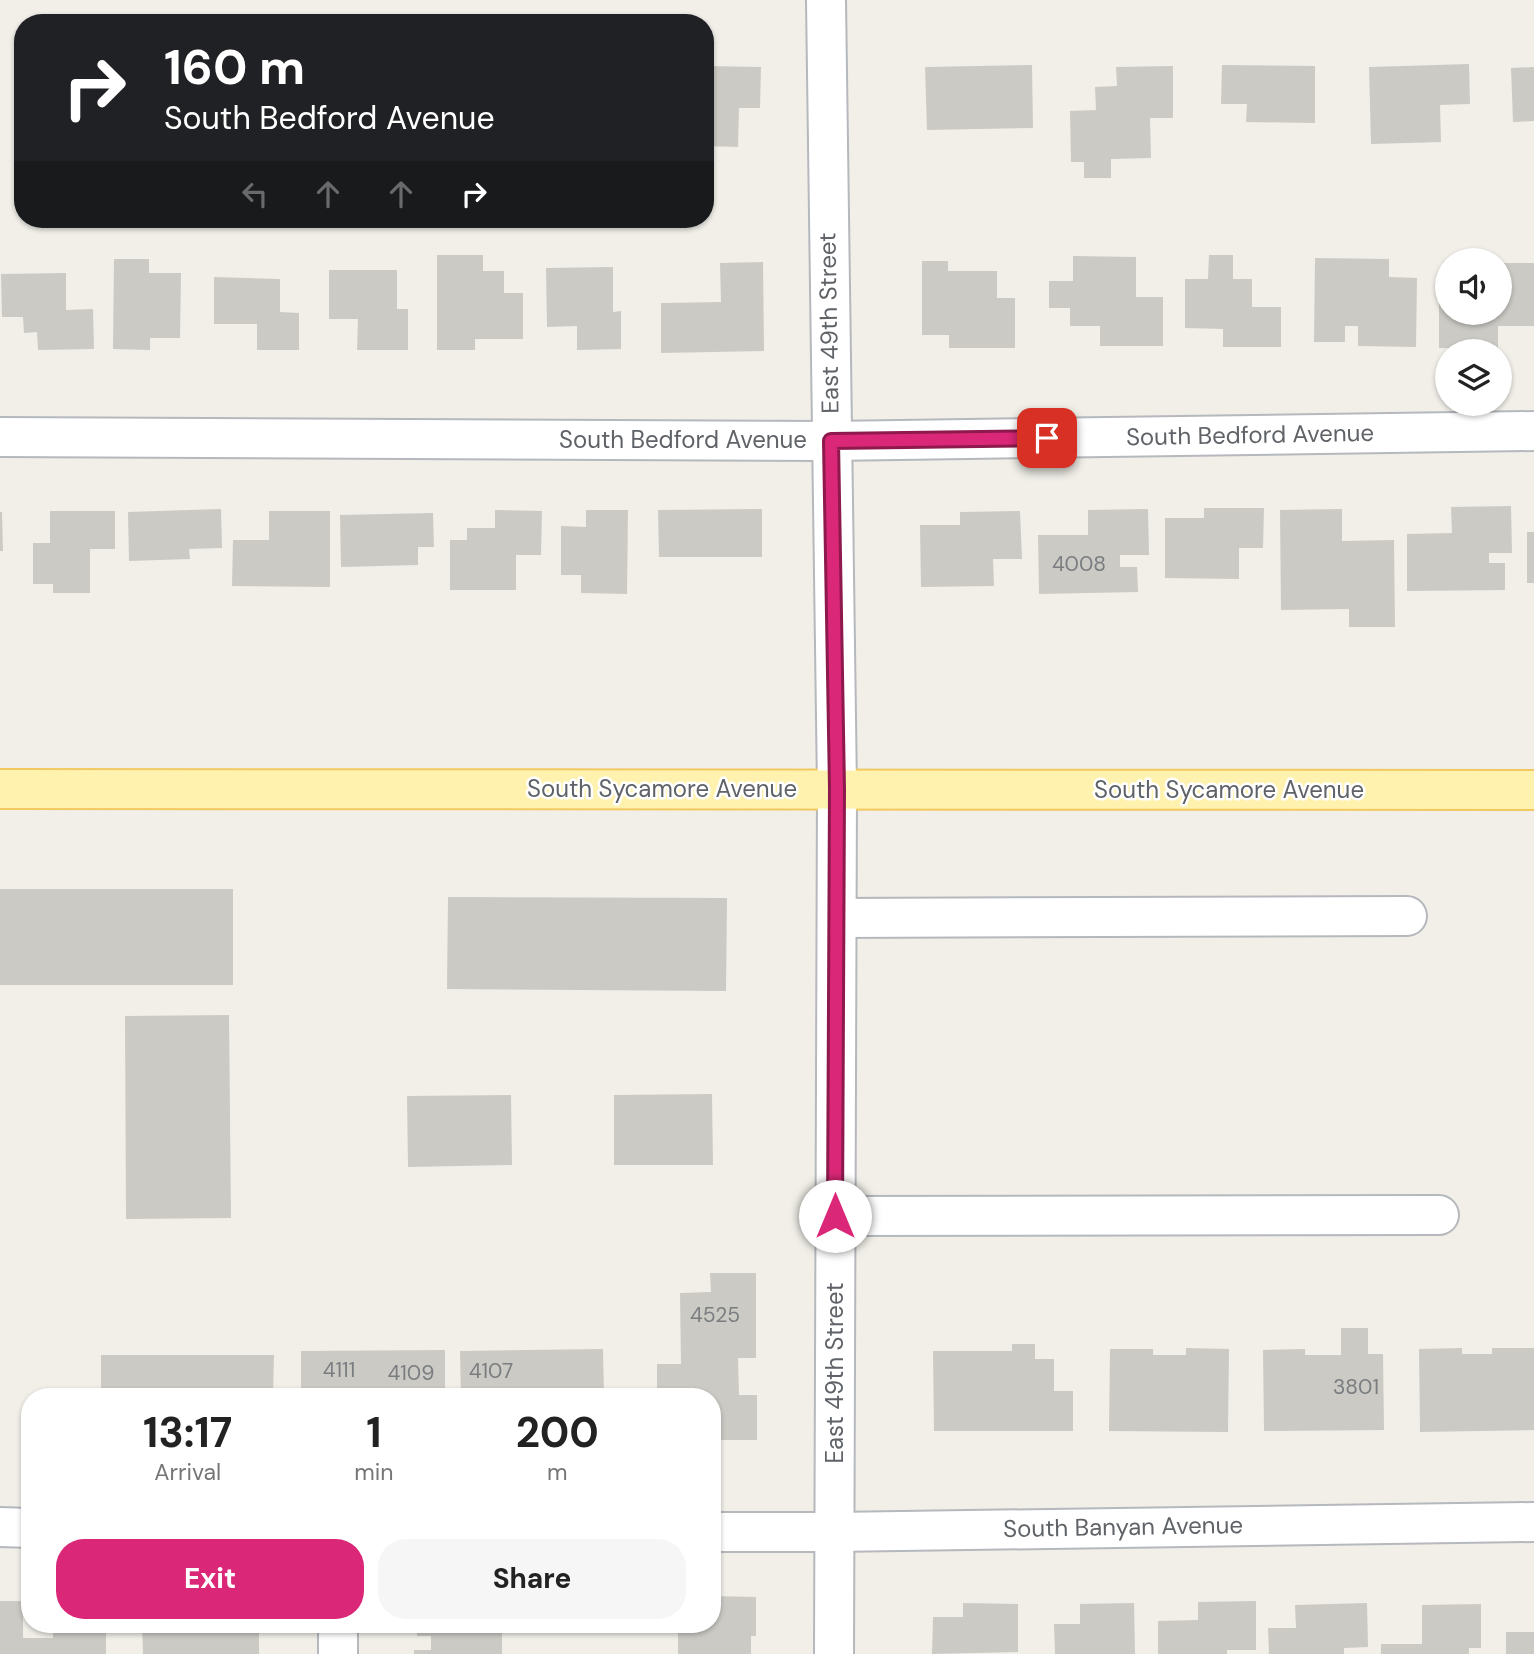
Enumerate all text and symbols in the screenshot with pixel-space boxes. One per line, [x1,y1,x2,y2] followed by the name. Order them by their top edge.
[164,35,305,99] text: 160 m
[49,42,140,133] icon: right
[164,97,495,139] text: South Bedford Avenue
[236,175,274,213] icon: left
[309,175,347,213] icon: ahead
[382,175,420,213] icon: ahead
[455,175,493,213] icon: right
[811,232,846,414] street label: East 49th Street
[1435,248,1512,416] map controls
[1435,248,1512,325] button: sound
[1435,339,1512,416] button: layers
[1017,408,1077,468] pin
[1126,417,1374,452] street label: South Bedford Avenue
[1028,419,1066,457] icon: arrive
[559,424,807,455] street label: South Bedford Avenue
[1052,550,1106,578] house number: 4008
[527,773,797,804] street label: South Sycamore Avenue
[1094,774,1364,805] street label: South Sycamore Avenue
[798,1179,872,1253] position arrow
[819,1282,850,1464] street label: East 49th Street
[690,1301,740,1329] house number: 4525
[323,1356,355,1384] house number: 4111
[469,1357,513,1385] house number: 4107
[388,1359,434,1387] house number: 4109
[1333,1373,1379,1401] house number: 3801
[143,1405,232,1460] text: 13:17
[366,1405,382,1460] text: 1
[516,1405,599,1460] text: 200
[154,1457,221,1487] text: Arrival
[354,1457,394,1487] text: min
[547,1457,568,1487] text: m
[1003,1509,1243,1544] street label: South Banyan Avenue
[56,1539,364,1619] button: Exit
[378,1539,686,1619] button: Share

